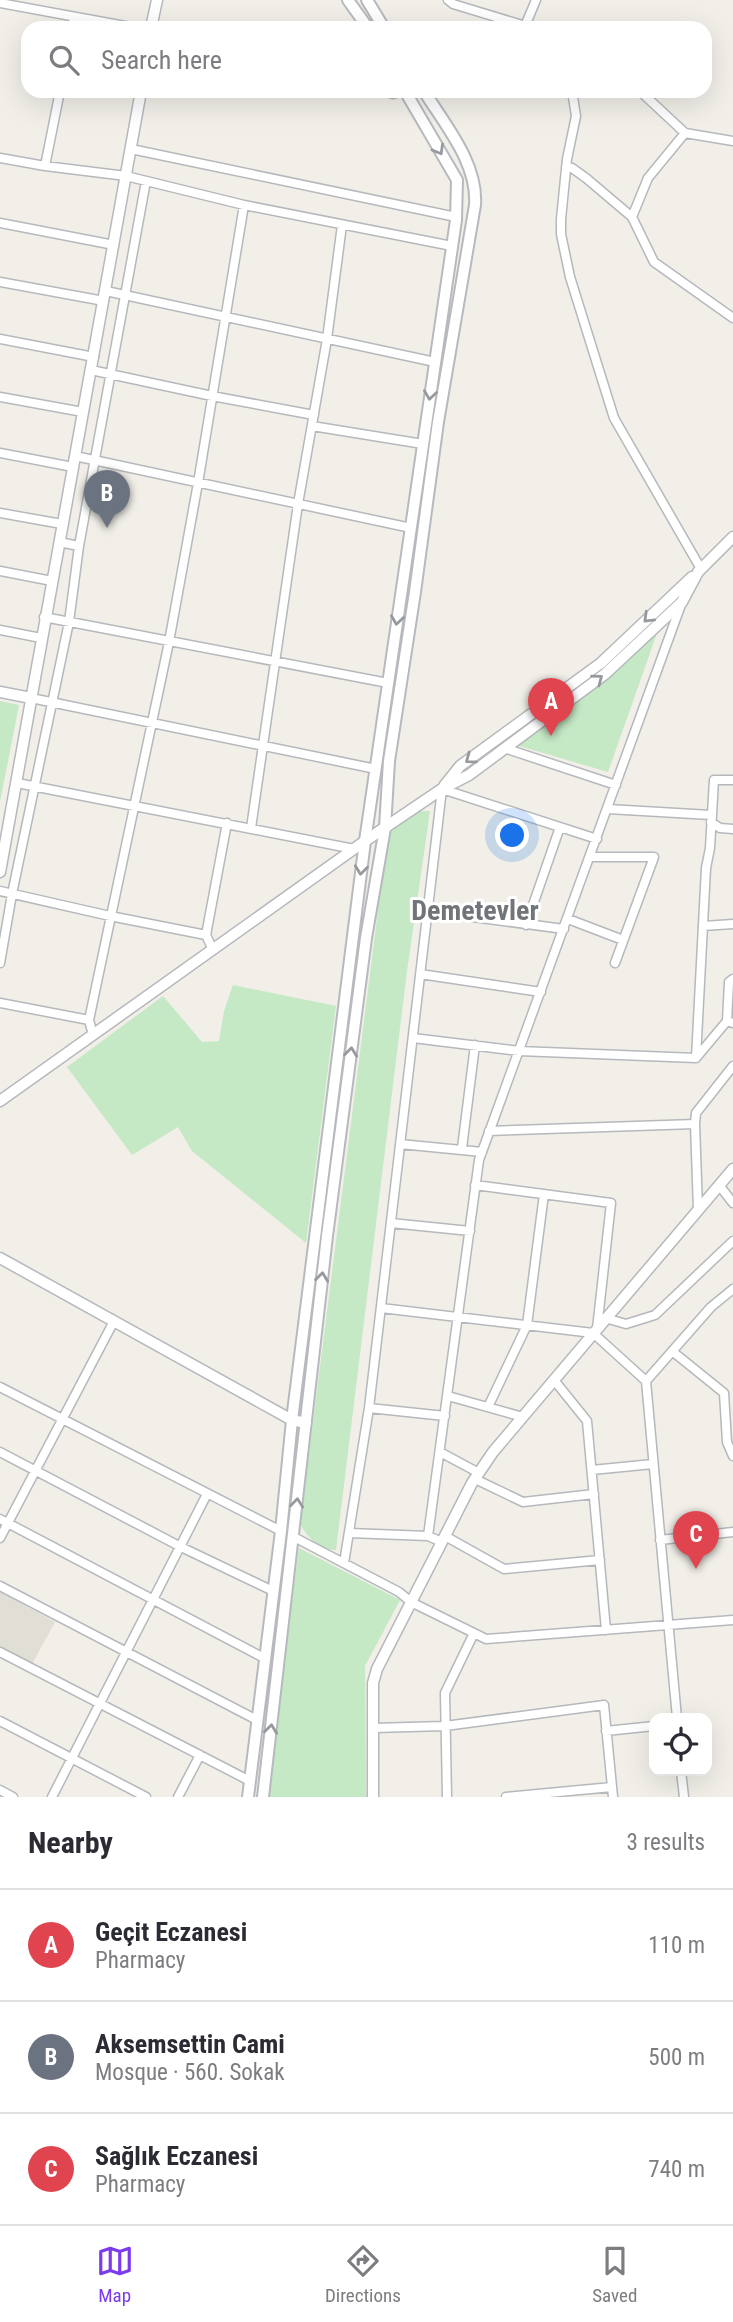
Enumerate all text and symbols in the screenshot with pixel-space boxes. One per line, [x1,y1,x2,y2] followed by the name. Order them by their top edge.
[21,21,712,98] search box
[45,41,83,79] icon: search
[101,45,222,75] text: Search here
[431,143,444,155] one-way arrow
[423,389,438,401] one-way arrow
[84,470,130,528] pin: B
[644,610,657,623] one-way arrow
[390,615,405,626] one-way arrow
[590,675,602,688] one-way arrow
[528,678,574,736] pin: A
[465,751,478,763] one-way arrow
[495,818,529,852] your location
[354,864,369,876] one-way arrow
[411,894,539,927] district label: Demetevler
[344,1046,359,1057] one-way arrow
[315,1271,330,1283] one-way arrow
[289,1497,304,1509] one-way arrow
[673,1511,719,1569] pin: C
[649,1713,712,1776] map controls
[649,1713,712,1776] button: locate
[263,1723,278,1735] one-way arrow
[28,1825,113,1860] text: Nearby
[627,1829,705,1856] text: 3 results
[95,1917,247,1947] text: Geçit Eczanesi
[44,1932,58,1959] text: A
[648,1932,705,1959] text: 110 m
[95,1947,185,1974] text: Pharmacy
[95,2029,285,2059] text: Aksemsettin Cami
[45,2044,57,2071] text: B
[648,2044,705,2071] text: 500 m
[95,2059,285,2086] text: Mosque · 560. Sokak
[95,2141,258,2171] text: Sağlık Eczanesi
[44,2156,58,2183] text: C
[648,2156,705,2183] text: 740 m
[95,2171,185,2198] text: Pharmacy
[96,2242,134,2307] tab: Map
[325,2242,401,2307] tab: Directions
[592,2242,637,2307] tab: Saved

